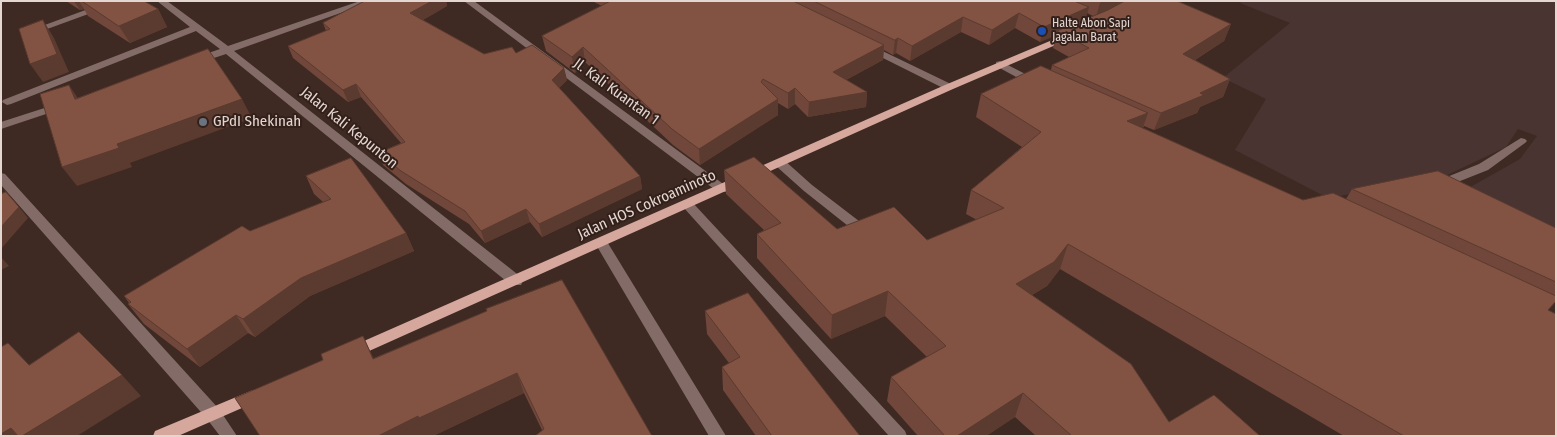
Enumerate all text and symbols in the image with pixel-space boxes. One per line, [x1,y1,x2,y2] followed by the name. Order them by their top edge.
[1052,17,1130,45] place label: Halte Abon Sapi Jagalan Barat
[1036,25,1048,37] marker: Halte Abon Sapi Jagalan Barat
[570,55,662,129] street label: Jl. Kali Kuantan 1
[297,83,401,173] street label: Jalan Kali Kepunton
[213,113,301,131] place label: GPdI Shekinah
[197,116,209,128] marker: GPdI Shekinah
[575,166,719,244] street label: Jalan HOS Cokroaminoto

